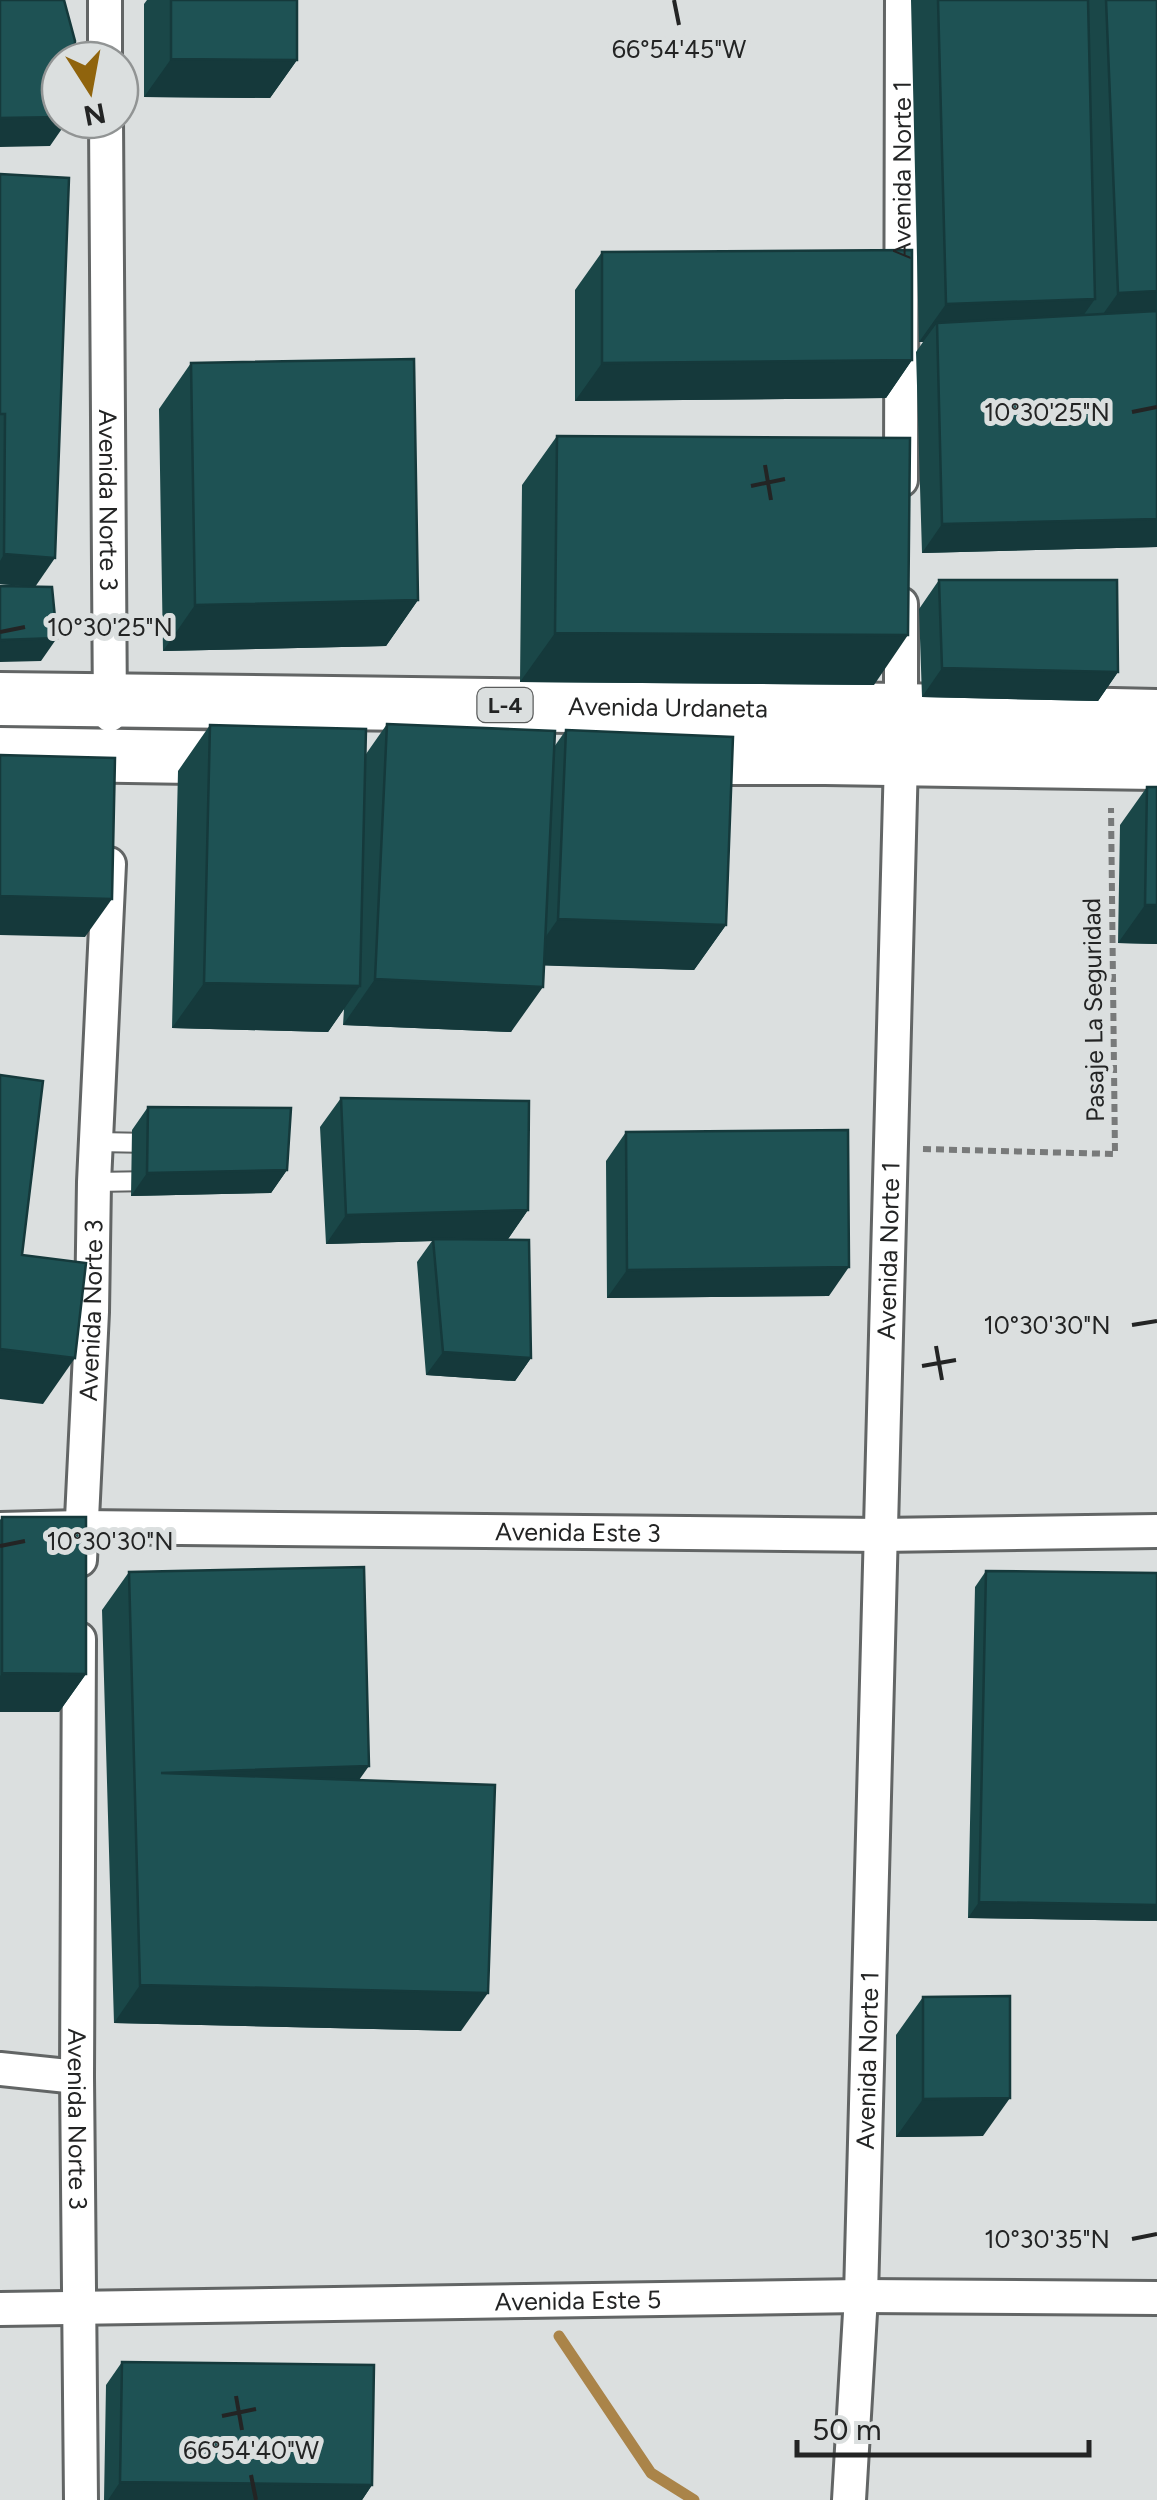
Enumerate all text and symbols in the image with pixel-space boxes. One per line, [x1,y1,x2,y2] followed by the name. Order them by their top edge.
[612,34,746,64] text: 66°54'45"W
[40,40,140,140] north arrow
[886,81,917,259] street label: Avenida Norte 1
[81,96,109,133] text: N
[984,397,1110,427] text: 10°30'25"N
[93,409,124,591] street label: Avenida Norte 3
[47,612,173,642] text: 10°30'25"N
[478,688,532,722] road number: L-4
[568,691,768,723] street label: Avenida Urdaneta
[1076,898,1110,1122] street label: Pasaje La Seguridad
[871,1161,906,1340] street label: Avenida Norte 1
[73,1219,108,1402] street label: Avenida Norte 3
[983,1310,1111,1340] text: 10°30'30"N
[495,1516,661,1548] street label: Avenida Este 3
[46,1526,174,1556] text: 10°30'30"N
[850,1971,884,2150] street label: Avenida Norte 1
[62,2028,93,2210] street label: Avenida Norte 3
[984,2224,1110,2254] text: 10°30'35"N
[494,2284,661,2317] street label: Avenida Este 5
[797,2395,1090,2457] scale bar
[812,2411,881,2448] text: 50 m
[183,2435,319,2465] text: 66°54'40"W

